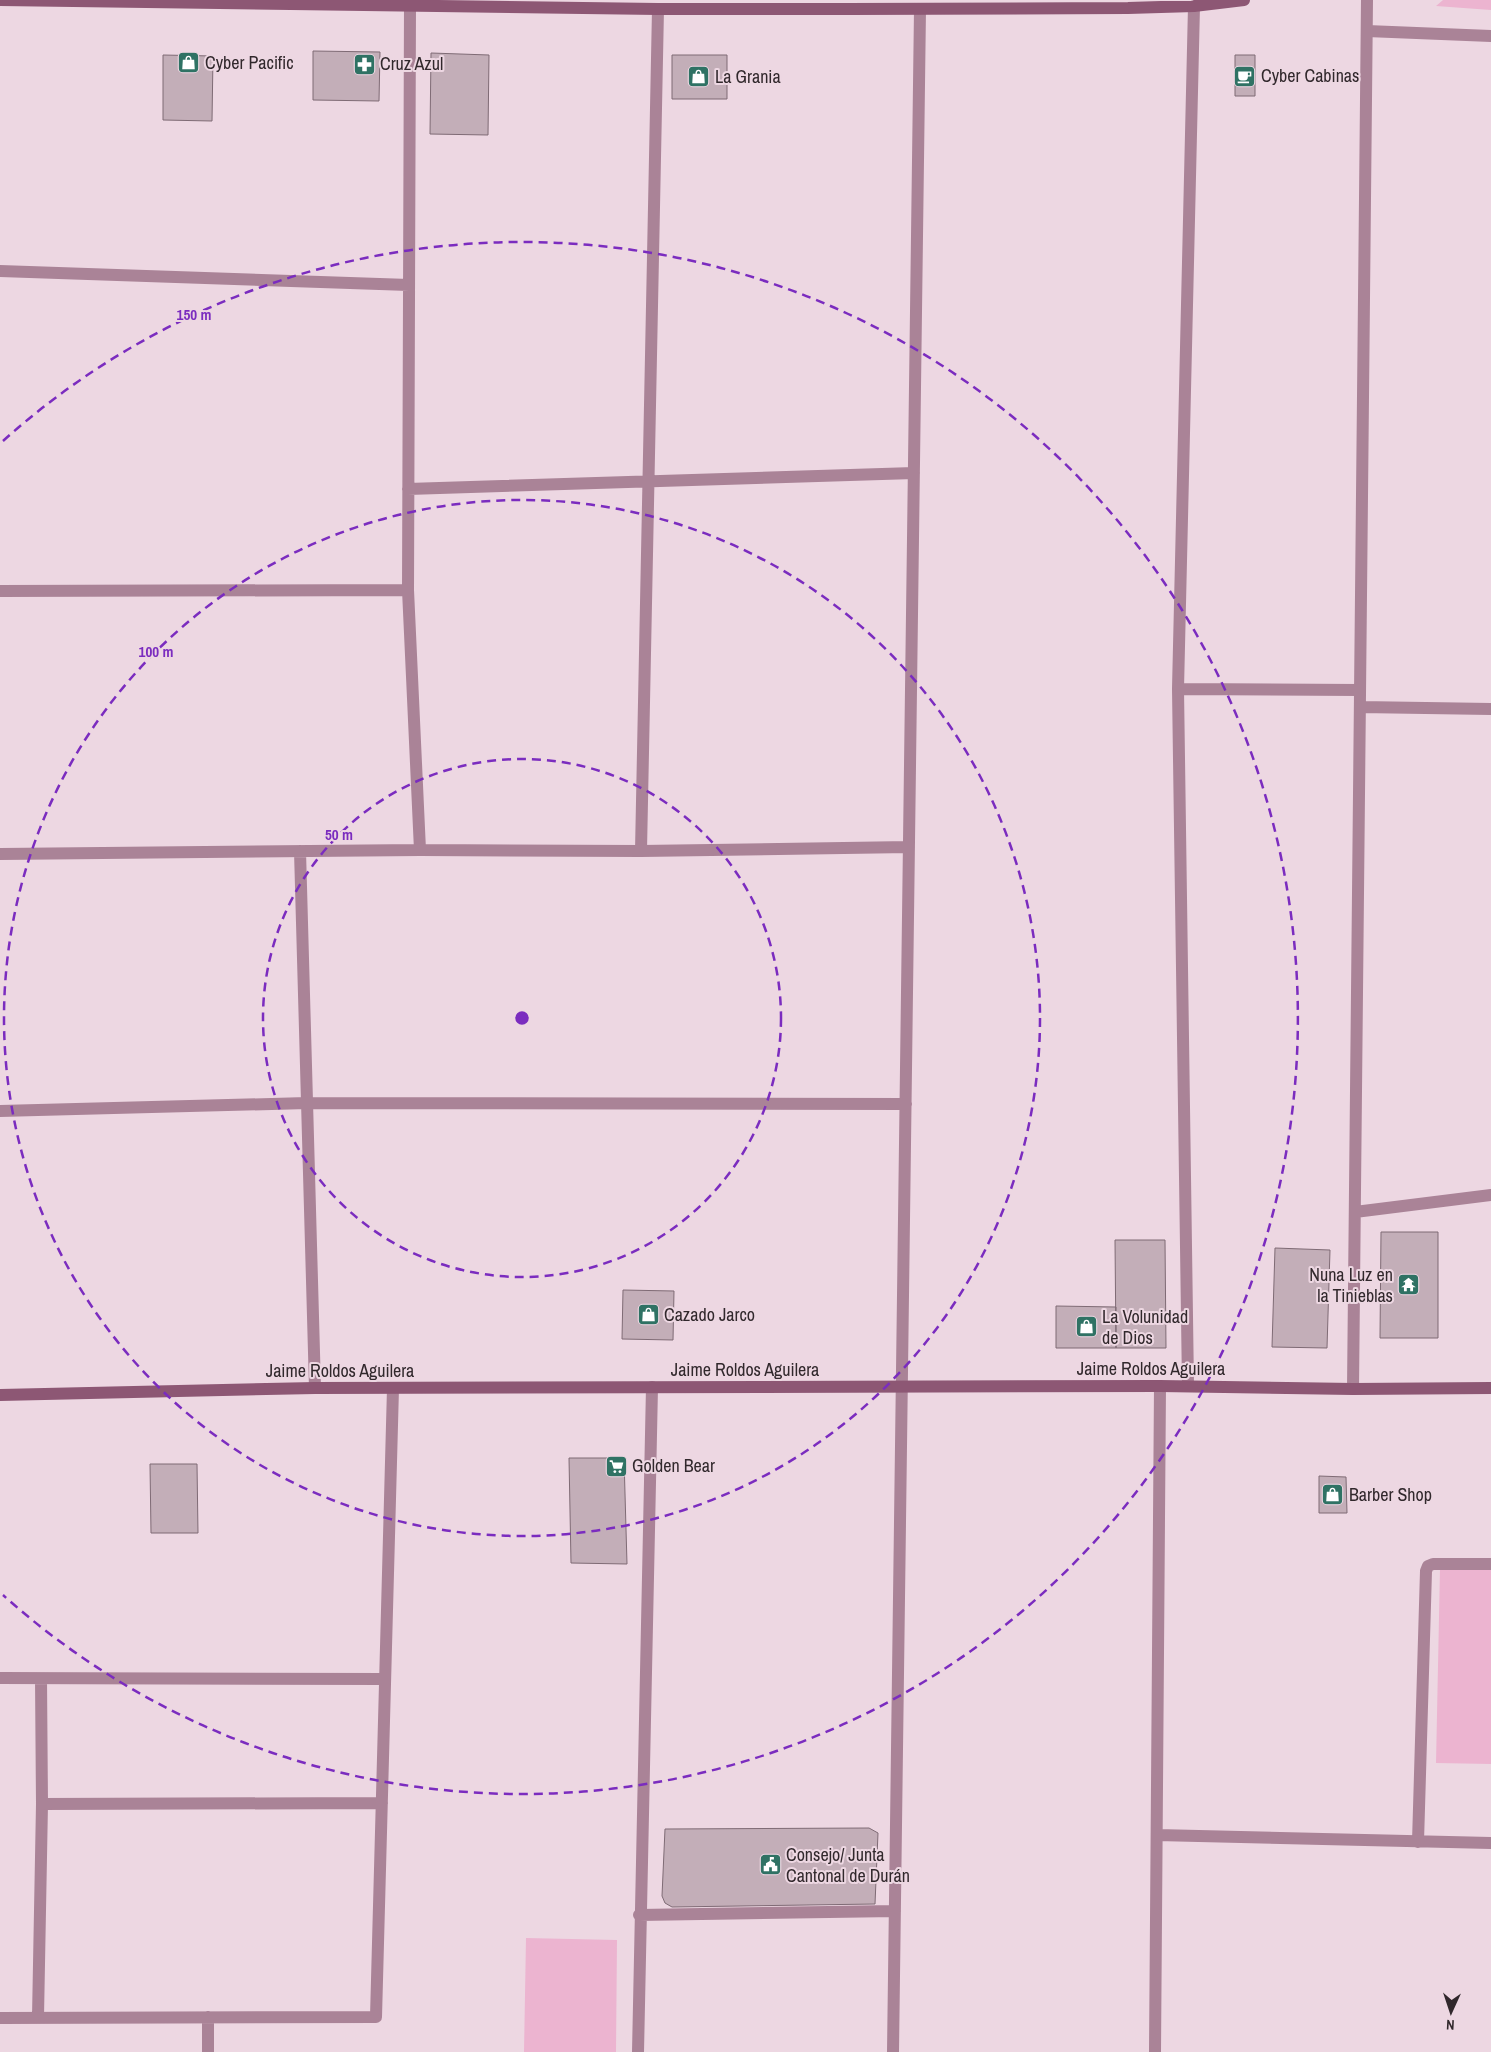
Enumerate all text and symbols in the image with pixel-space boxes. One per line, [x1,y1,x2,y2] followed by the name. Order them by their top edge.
[205,50,294,75] place label: Cyber Pacific
[177,51,201,75] shop icon: Cyber Pacific
[380,51,443,76] place label: Cruz Azul
[352,52,376,76] pharmacy icon: Cruz Azul
[1261,63,1359,88] place label: Cyber Cabinas
[715,64,781,89] place label: La Grania
[1233,64,1257,88] cafe icon: Cyber Cabinas
[687,65,711,89] shop icon: La Grania
[177,304,211,325] text: 150 m
[139,641,173,662] text: 100 m
[325,824,353,845] text: 50 m
[513,1009,531,1027] centre of rings
[1309,1262,1393,1308] place label: Nuna Luz en la Tinieblas
[1397,1273,1421,1297] temple icon: Nuna Luz en la Tinieblas
[664,1302,755,1327] place label: Cazado Jarco
[636,1303,660,1327] shop icon: Cazado Jarco
[1102,1304,1188,1350] place label: La Volunidad de Dios
[1074,1315,1098,1339] shop icon: La Volunidad de Dios
[1077,1356,1225,1381] street label: Jaime Roldos Aguilera
[671,1357,819,1382] street label: Jaime Roldos Aguilera
[266,1358,414,1383] street label: Jaime Roldos Aguilera
[632,1453,715,1478] place label: Golden Bear
[604,1454,628,1478] supermarket icon: Golden Bear
[1349,1482,1432,1507] place label: Barber Shop
[1321,1483,1345,1507] shop icon: Barber Shop
[786,1842,910,1888] place label: Consejo/ Junta Cantonal de Durán
[758,1853,782,1877] public building icon: Consejo/ Junta Cantonal de Durán
[1426,1987,1476,2037] north arrow
[1446,2016,1455,2034] text: N

